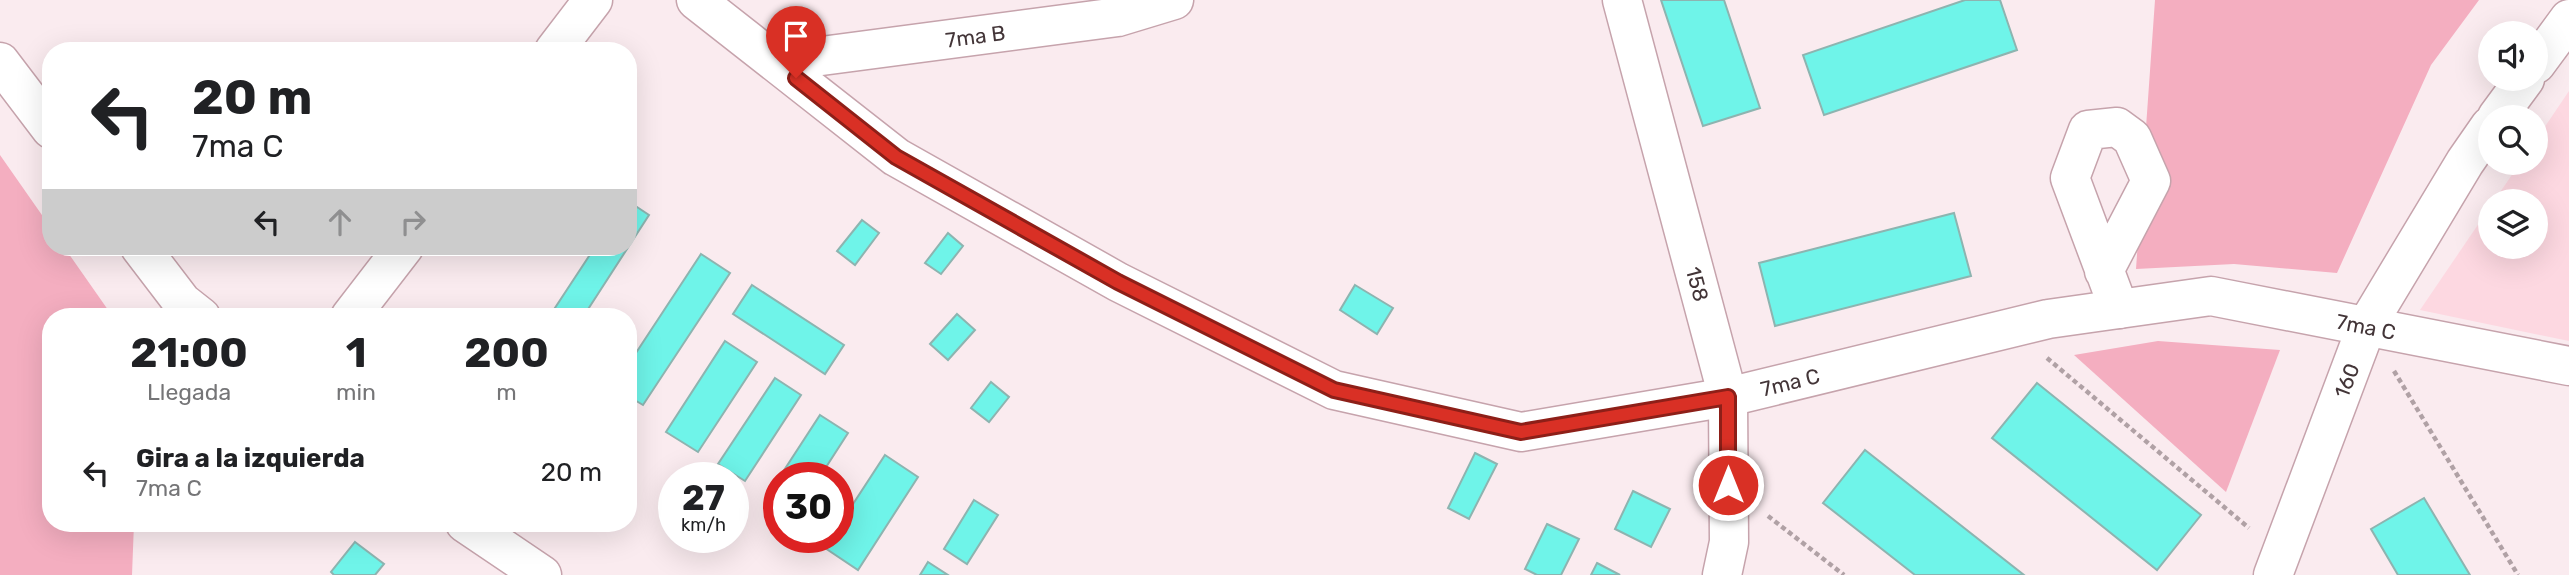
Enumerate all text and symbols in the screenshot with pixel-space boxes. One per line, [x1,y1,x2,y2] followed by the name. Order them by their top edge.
[766,6,826,78] pin
[777,17,815,55] icon: arrive
[944,19,1007,52] street label: 7ma B
[2478,21,2548,259] map controls
[2478,21,2548,91] button: sound
[192,68,313,126] text: 20 m
[77,70,168,161] icon: left
[2478,105,2548,175] button: search
[192,127,284,165] text: 7ma C
[2478,189,2548,259] button: layers
[248,203,286,241] icon: left
[321,203,359,241] icon: ahead
[394,203,432,241] icon: right
[1681,264,1714,304] street label: 158
[2334,308,2398,344] street label: 7ma C
[130,328,248,378] text: 21:00
[346,328,367,378] text: 1
[464,328,549,378] text: 200
[2328,360,2364,401] street label: 160
[1758,363,1822,401] street label: 7ma C
[147,378,231,406] text: Llegada
[336,378,376,406] text: min
[496,378,517,406] text: m
[136,443,365,474] text: Gira a la izquierda
[1691,448,1765,522] position arrow
[77,454,115,492] icon: left
[541,457,602,488] text: 20 m
[763,462,854,553] speed limit sign: 30
[136,474,202,502] text: 7ma C
[682,477,725,519] text: 27
[681,514,726,536] text: km/h

